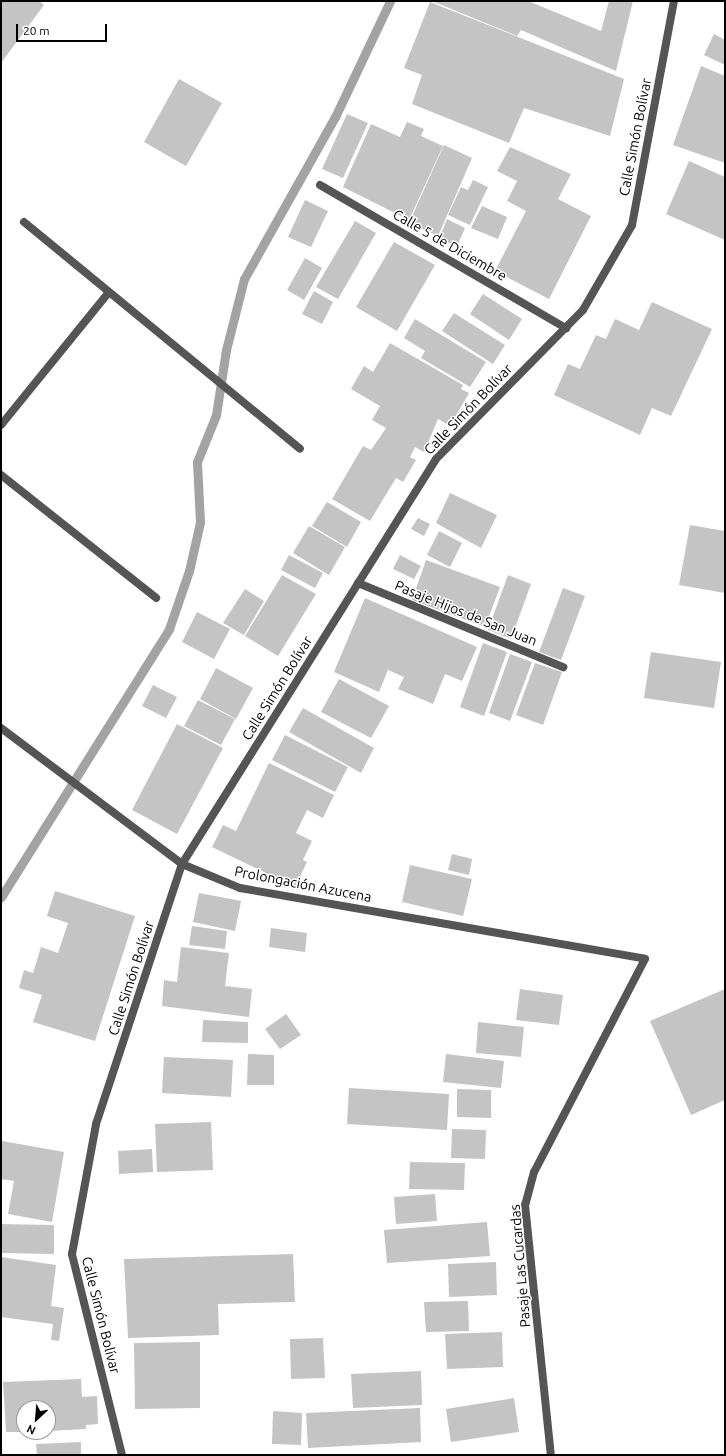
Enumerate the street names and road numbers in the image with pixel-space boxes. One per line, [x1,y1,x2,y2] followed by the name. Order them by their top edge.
[615,77,655,197] street label: Calle Simón Bolívar
[390,206,510,284] street label: Calle 5 de Diciembre
[420,360,516,458] street label: Calle Simón Bolívar
[392,577,540,649] street label: Pasaje Hijos de San Juan
[238,633,316,743] street label: Calle Simón Bolívar
[233,862,373,906] street label: Prolongación Azucena
[105,918,157,1038] street label: Calle Simón Bolívar
[506,1204,534,1328] street label: Pasaje Las Cucardas
[78,1255,124,1375] street label: Calle Simón Bolívar

